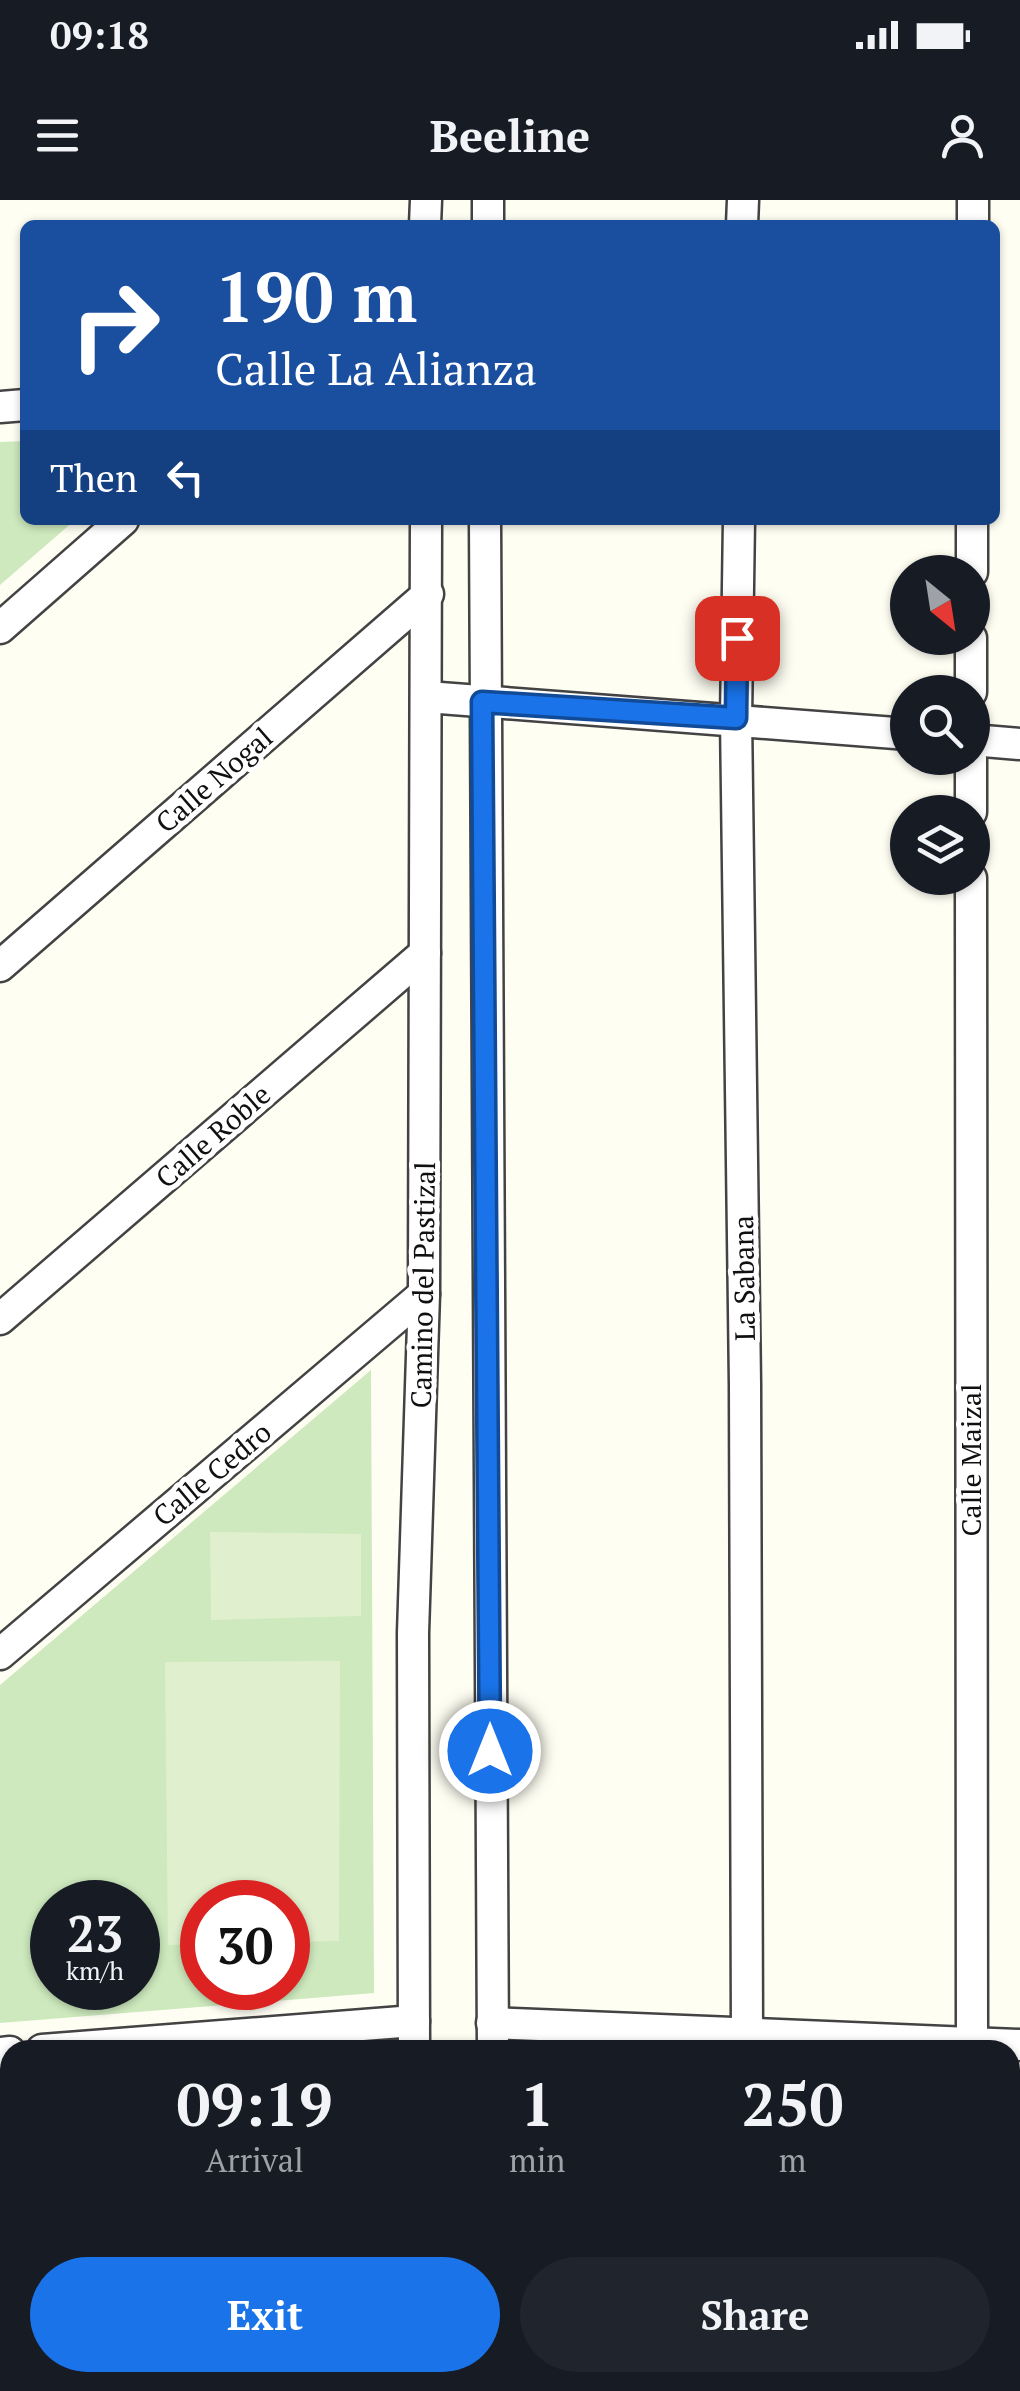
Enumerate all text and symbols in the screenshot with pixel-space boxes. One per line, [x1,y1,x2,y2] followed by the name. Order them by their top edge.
[50,10,149,60] text: 09:18
[430,105,590,165] text: Beeline
[30,108,85,163] icon: menu
[935,108,990,163] icon: person
[215,249,417,342] text: 190 m
[50,260,180,390] icon: right
[215,338,537,398] text: Calle La Alianza
[158,450,213,505] icon: left
[50,453,138,503] text: Then
[890,555,990,655] north arrow
[890,555,990,895] map controls
[695,596,780,681] pin
[710,611,765,666] icon: arrive
[890,675,990,775] button: search
[147,719,280,841] street label: Calle Nogal
[890,795,990,895] button: layers
[148,1076,278,1196] street label: Calle Roble
[402,1161,443,1409] street label: Camino del Pastizal
[724,1215,763,1341] street label: La Sabana
[952,1384,989,1537] street label: Calle Maizal
[145,1413,278,1534] street label: Calle Cedro
[438,1699,542,1803] position arrow
[180,1880,310,2010] speed limit sign: 30
[67,1900,123,1966] text: 23
[66,1954,124,1987] text: km/h
[176,2064,333,2143] text: 09:19
[520,2064,554,2143] text: 1
[742,2064,844,2143] text: 250
[206,2139,304,2181] text: Arrival
[509,2139,565,2181] text: min
[779,2139,806,2181] text: m
[30,2257,500,2372] button: Exit
[520,2257,990,2372] button: Share

